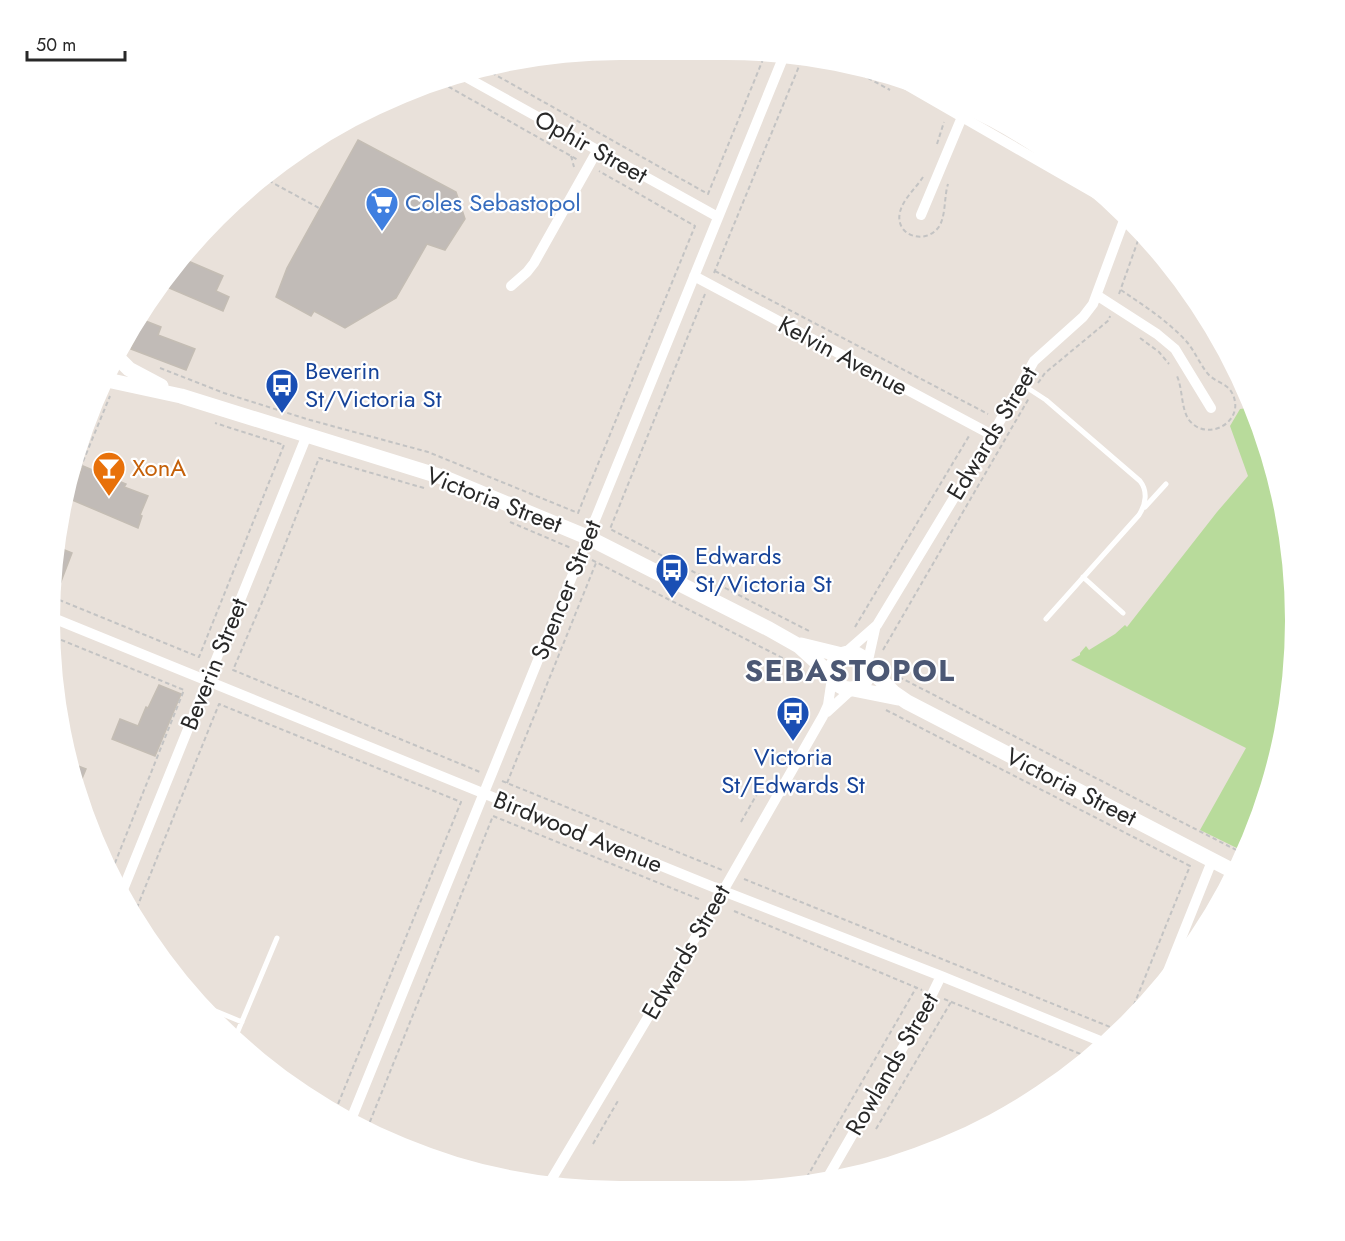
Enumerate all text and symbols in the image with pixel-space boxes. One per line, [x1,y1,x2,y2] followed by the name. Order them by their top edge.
[27,24,124,62] scale bar
[36,32,76,58] text: 50 m
[528,101,654,192] street label: Ophir Street
[364,185,400,232] supermarket icon: Coles Sebastopol
[405,185,581,220] place label: Coles Sebastopol
[772,307,914,404] street label: Kelvin Avenue
[305,353,442,416] place label: Beverin St/Victoria St
[938,359,1046,506] street label: Edwards Street
[264,367,300,414] bus stop icon: Beverin St/Victoria St
[91,450,127,497] bar icon: XonA
[132,450,186,485] place label: XonA
[421,458,567,542] street label: Victoria Street
[522,514,610,665] street label: Spencer Street
[695,538,832,601] place label: Edwards St/Victoria St
[654,552,690,599] bus stop icon: Edwards St/Victoria St
[171,592,256,735] street label: Beverin Street
[744,649,956,692] district label: SEBASTOPOL
[775,695,811,742] bus stop icon: Victoria St/Edwards St
[721,739,865,802] place label: Victoria St/Edwards St
[1000,739,1143,835] street label: Victoria Street
[488,782,668,881] street label: Birdwood Avenue
[633,877,739,1026] street label: Edwards Street
[836,986,947,1142] street label: Rowlands Street

